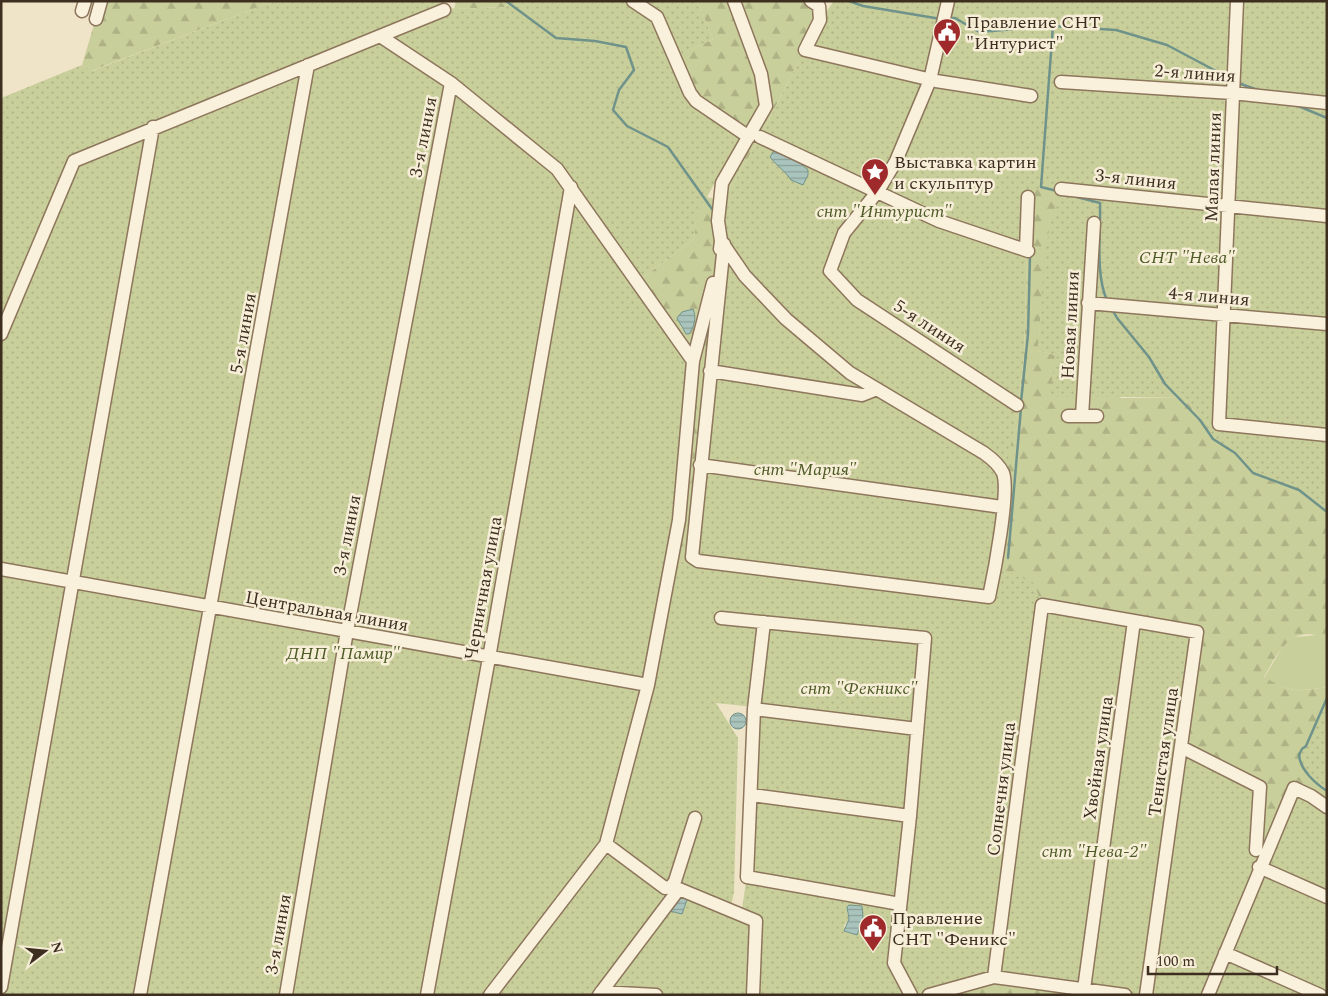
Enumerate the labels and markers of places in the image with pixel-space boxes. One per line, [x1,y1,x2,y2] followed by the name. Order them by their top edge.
[966,9,1101,57] place label: Правление СНТ "Интурист"
[932,17,962,56] public building icon: Правление СНТ "Интурист"
[894,149,1037,197] place label: Выставка картин и скульптур
[860,157,890,196] place icon: Выставка картин и скульптур
[892,905,1016,953] place label: Правление СНТ "Феникс"
[858,913,888,952] public building icon: Правление СНТ "Феникс"

